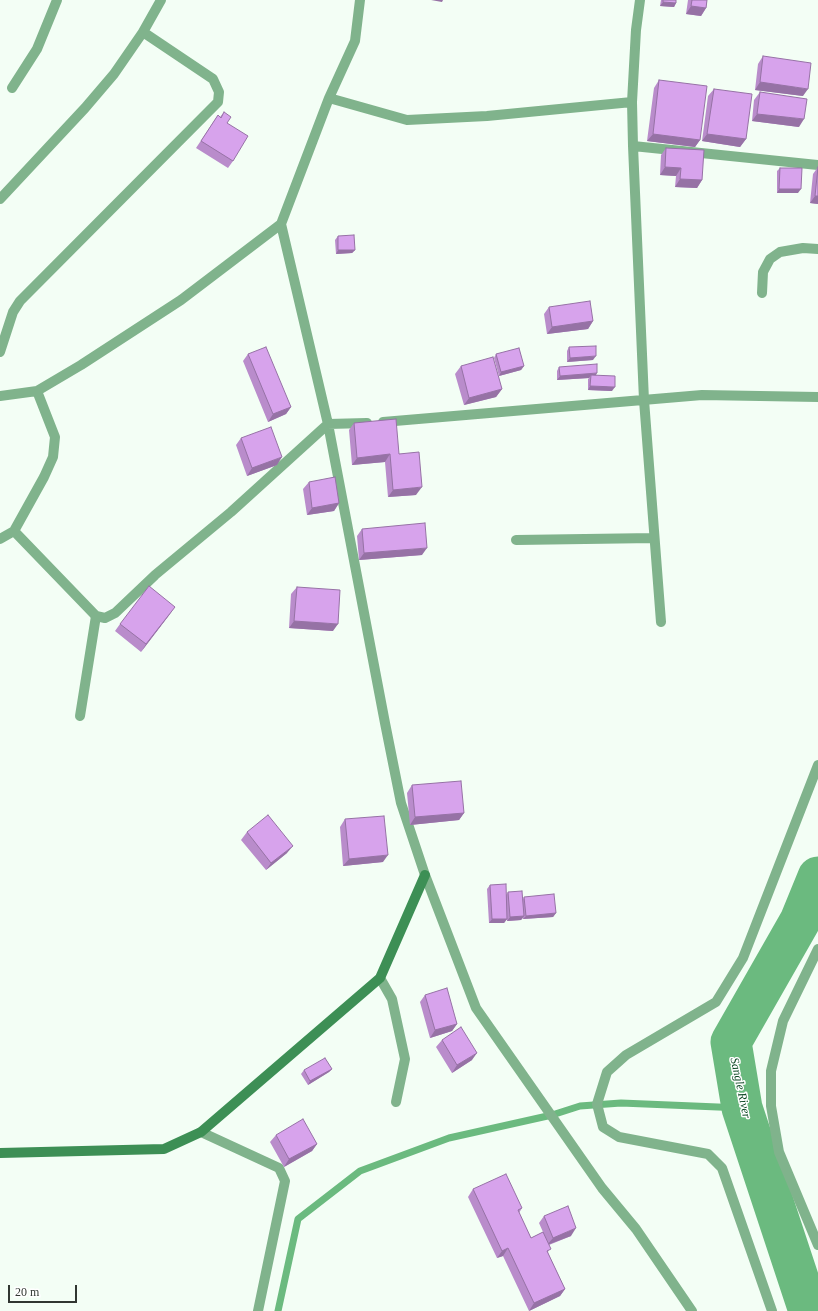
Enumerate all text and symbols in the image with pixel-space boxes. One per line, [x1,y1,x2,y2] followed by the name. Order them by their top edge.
[726,1053,754,1123] water label: Sangle River
[10,1277,79,1303] scale bar
[15,1285,39,1299] text: 20 m

